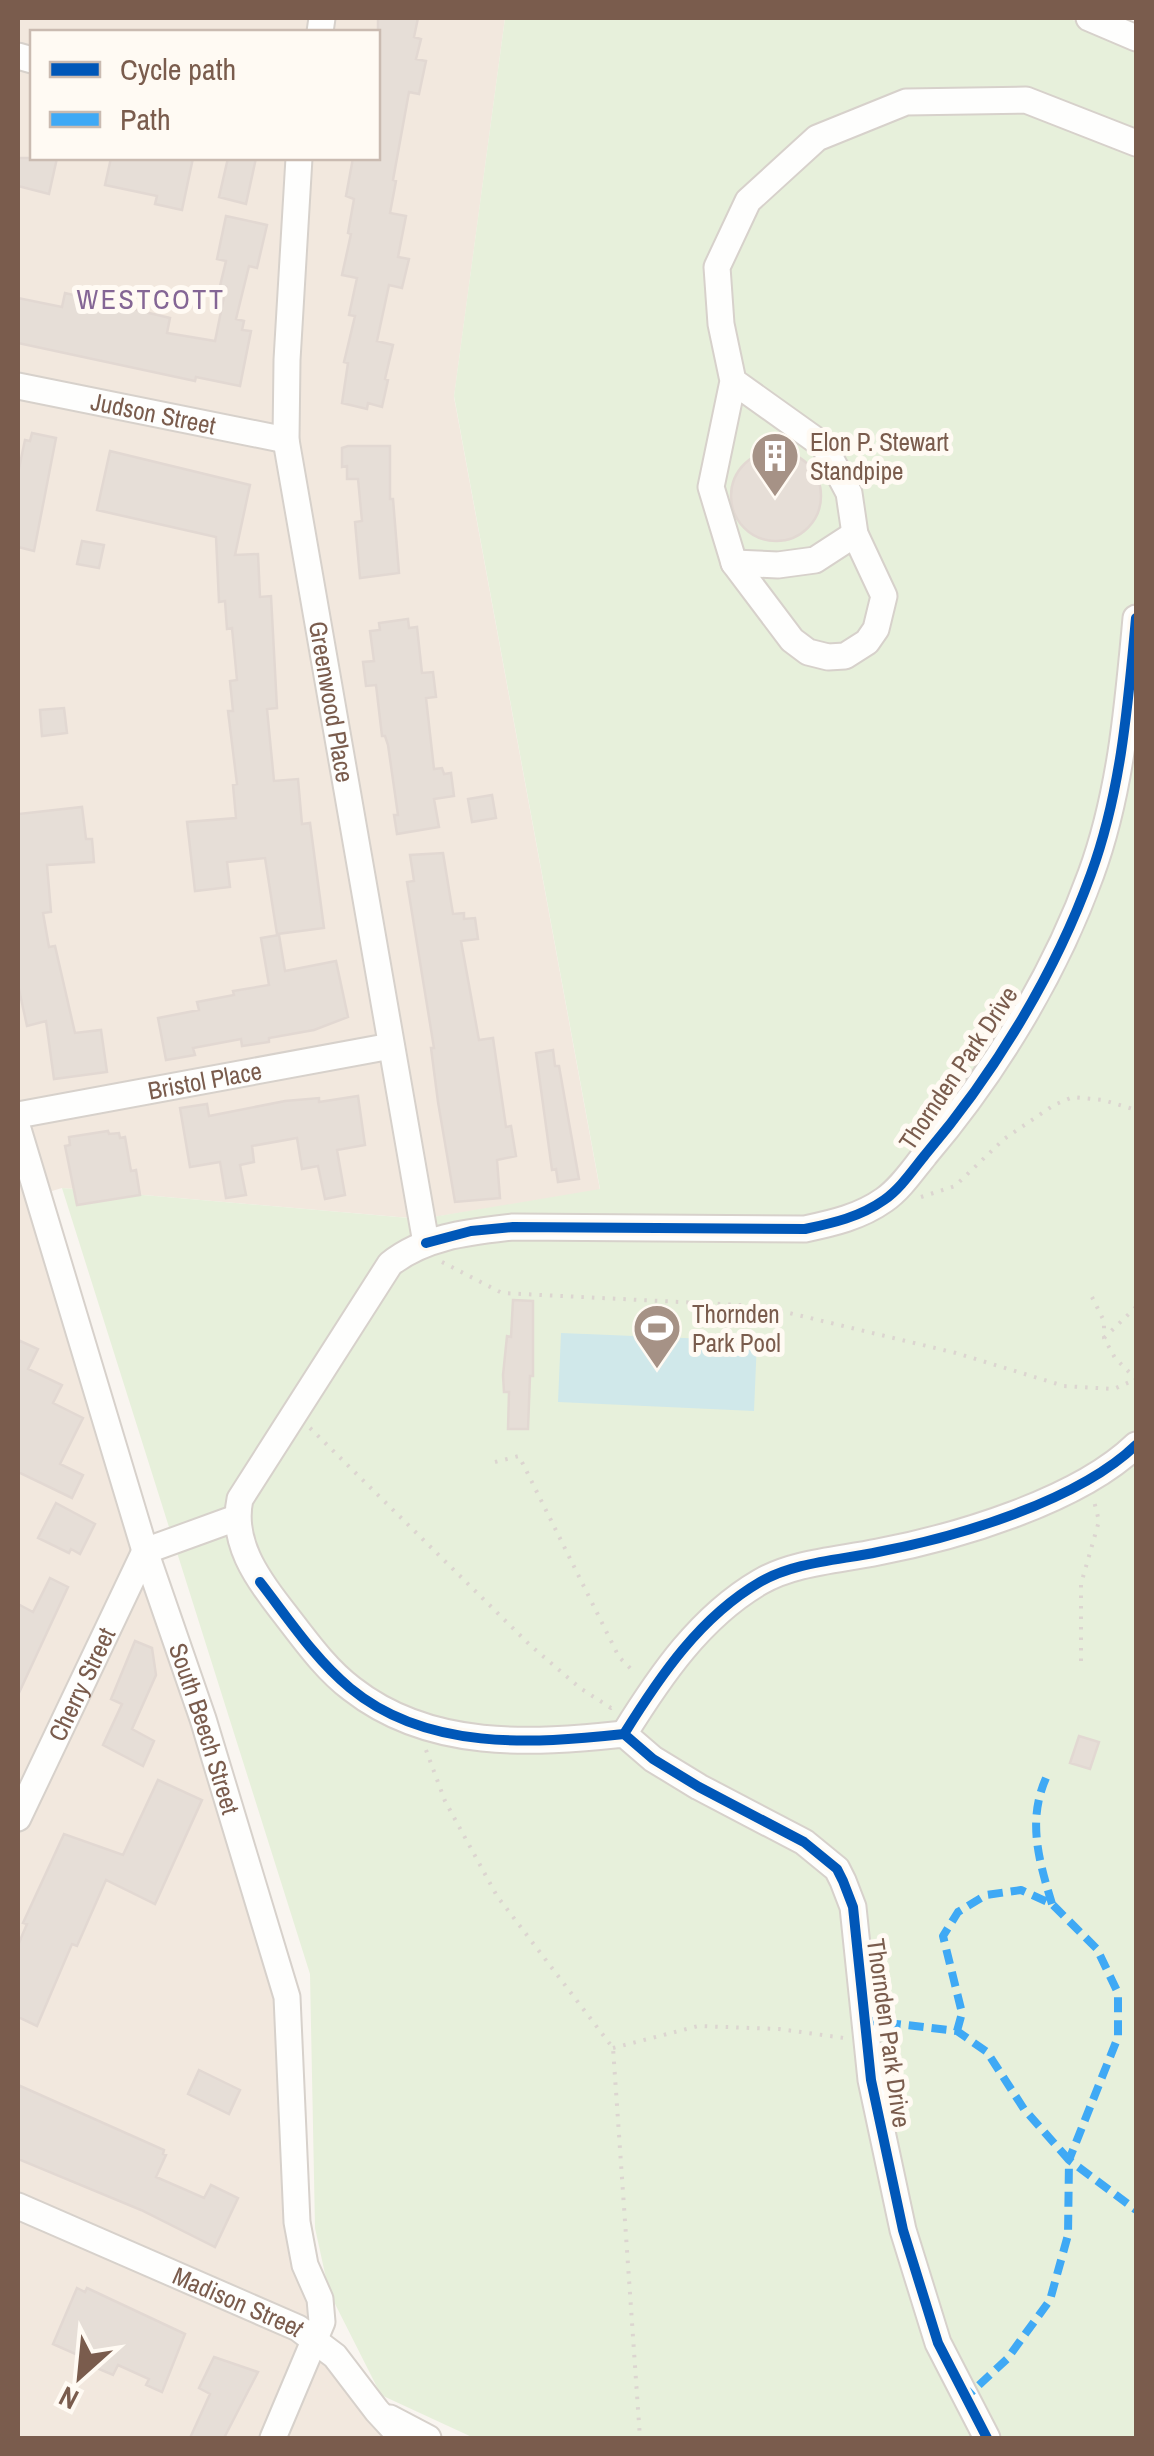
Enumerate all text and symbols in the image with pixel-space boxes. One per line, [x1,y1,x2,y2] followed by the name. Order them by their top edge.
[30,30,380,160] legend
[120,49,236,89] text: Cycle path
[120,99,171,139] text: Path
[77,280,225,318] district label: WESTCOTT
[88,384,219,442] street label: Judson Street
[810,425,949,488] place label: Elon P. Stewart Standpipe
[749,430,801,498] building icon: Elon P. Stewart Standpipe
[301,618,362,785] street label: Greenwood Place
[891,980,1025,1156] street label: Thornden Park Drive
[145,1053,265,1108] street label: Bristol Place
[692,1297,781,1360] place label: Thornden Park Pool
[631,1302,683,1370] sports icon: Thornden Park Pool
[40,1622,123,1747] street label: Cherry Street
[161,1638,248,1819] street label: South Beech Street
[859,1936,919,2130] street label: Thornden Park Drive
[167,2258,312,2344] street label: Madison Street
[30,2326,130,2426] north arrow
[53,2378,85,2419] text: N

